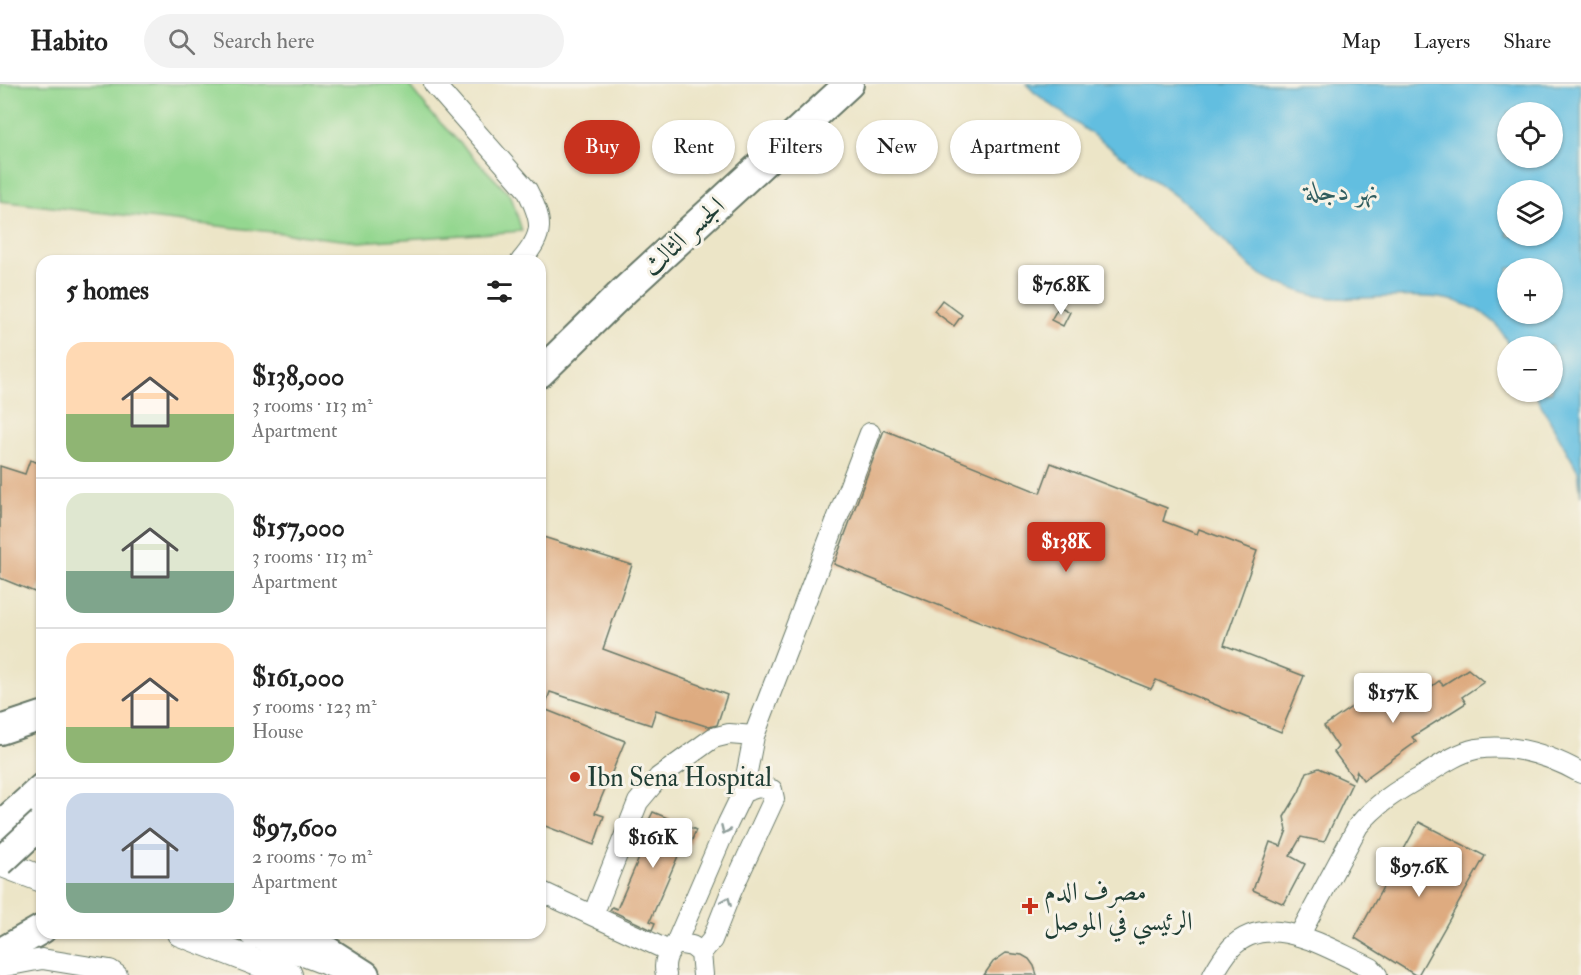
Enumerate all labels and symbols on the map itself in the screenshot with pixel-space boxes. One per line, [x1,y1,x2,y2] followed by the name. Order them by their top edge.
[1302,175,1379,208] water label: نهر دجلة
[636,190,732,283] street label: الجسر الثالث
[1012,265,1110,316] pin: $76.8K
[1024,522,1108,573] pin: $138K
[1351,673,1435,724] pin: $157K
[587,762,772,795] place label: Ibn Sena Hospital
[568,770,582,784] marker: Ibn Sena Hospital
[611,818,695,869] pin: $161K
[720,824,732,835] one-way arrow
[1370,847,1468,898] pin: $97.6K
[1044,876,1193,945] place label: مصرف الدم الرئيسي في الموصل
[720,897,732,908] one-way arrow
[1021,897,1039,915] marker: مصرف الدم الرئيسي في الموصل

